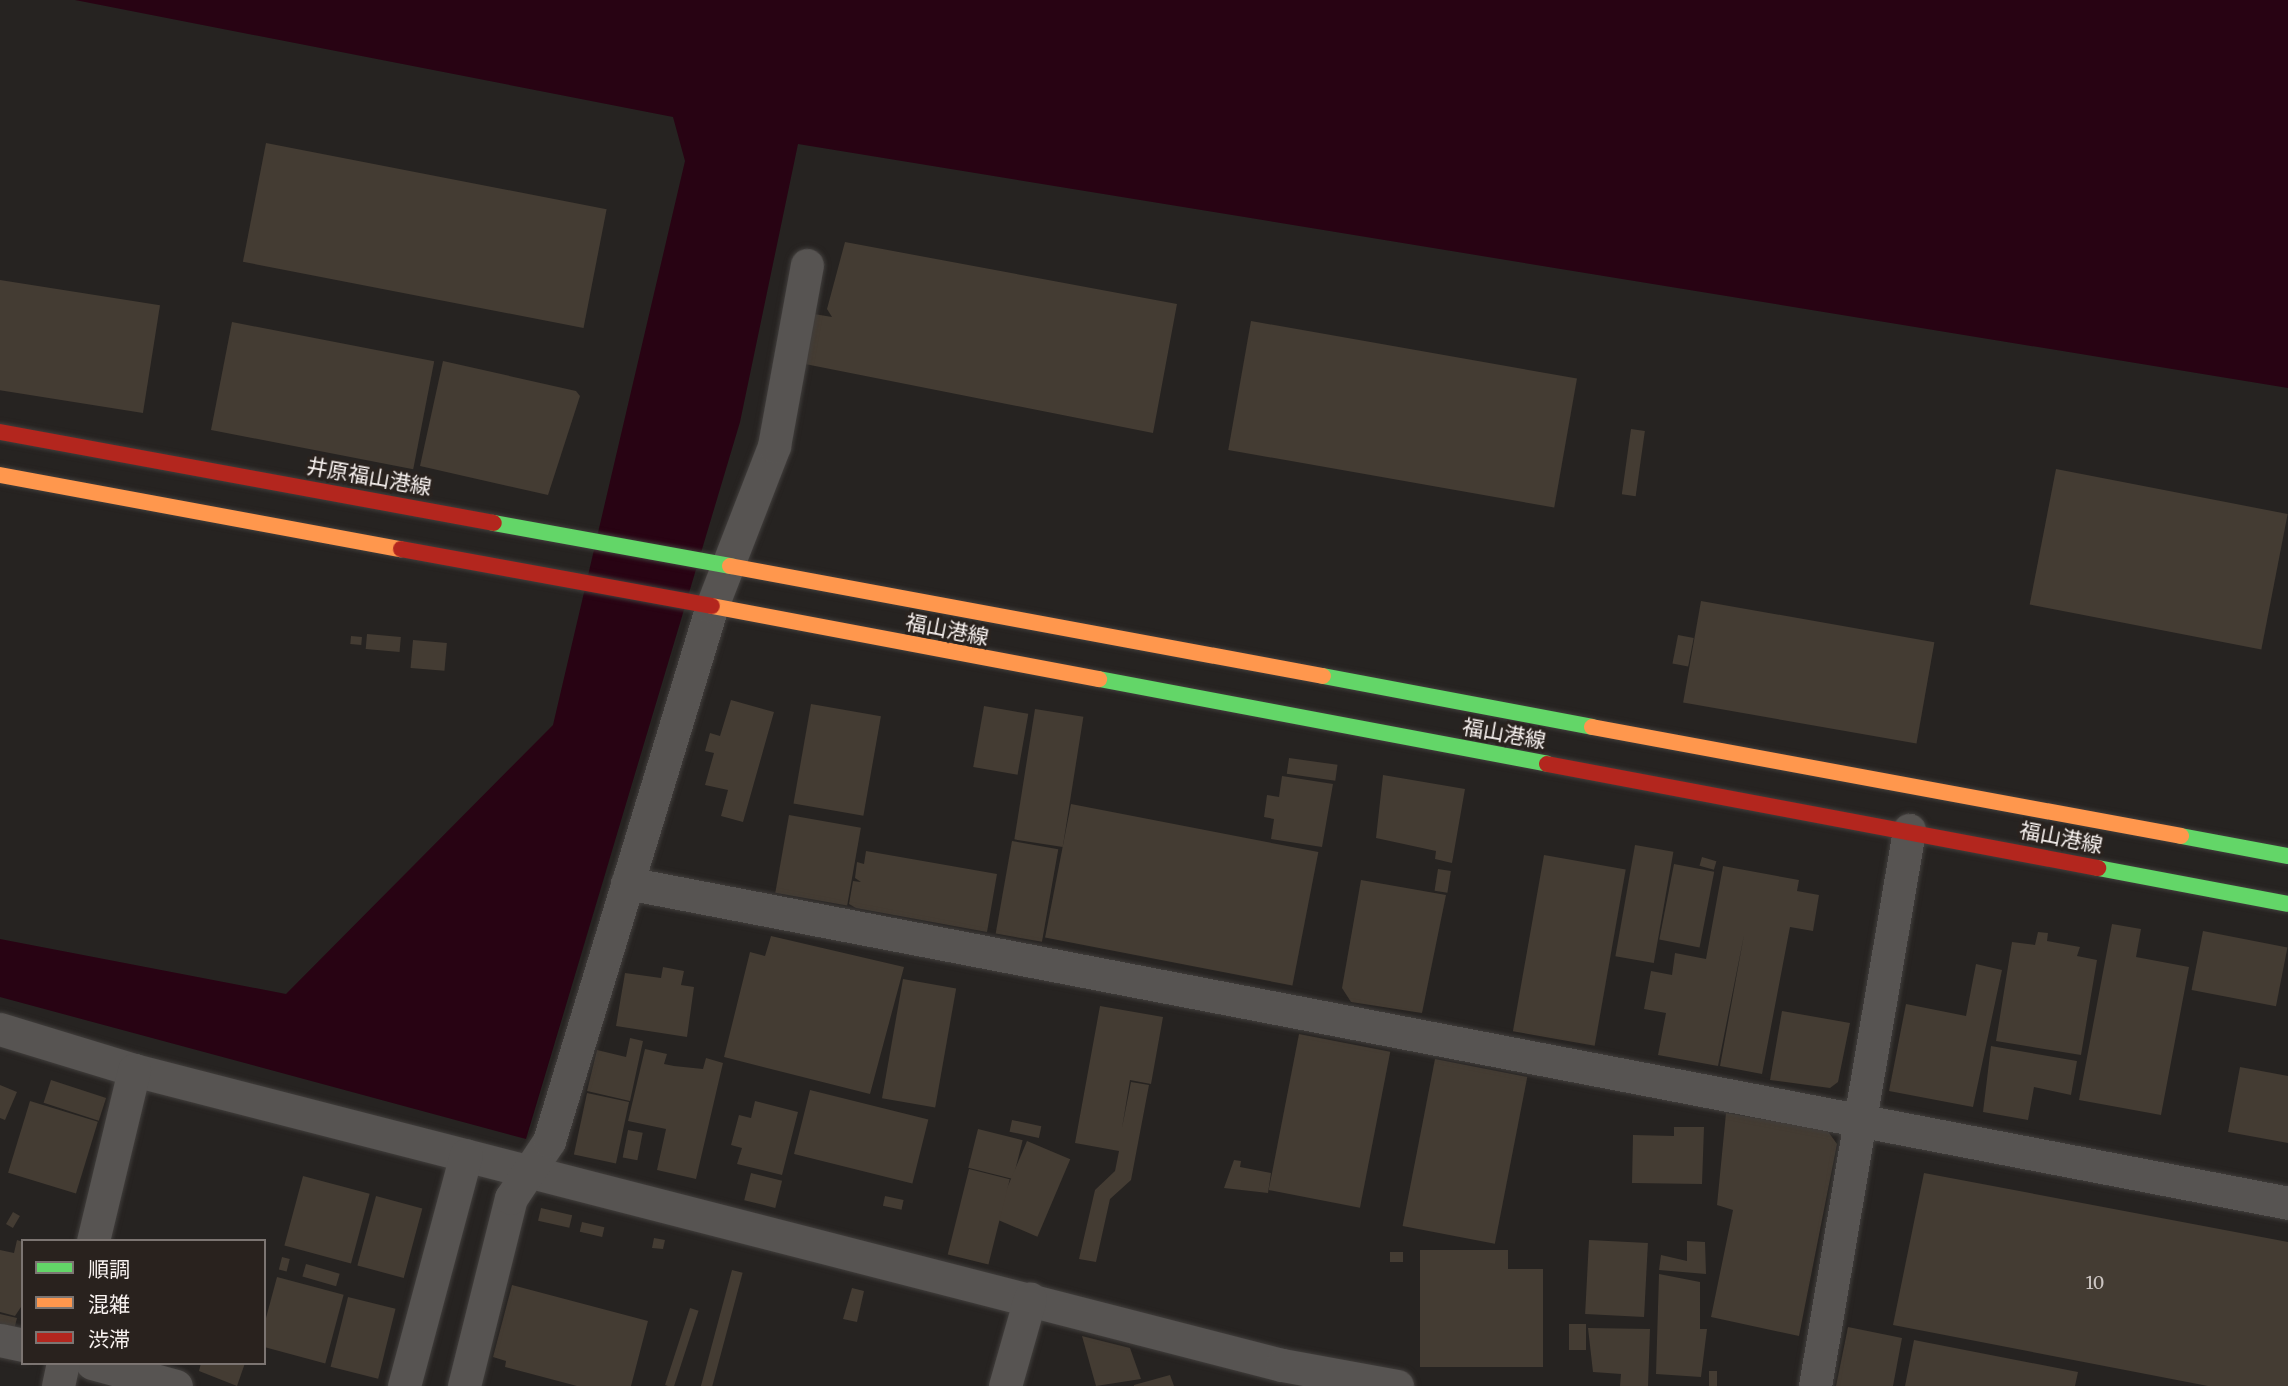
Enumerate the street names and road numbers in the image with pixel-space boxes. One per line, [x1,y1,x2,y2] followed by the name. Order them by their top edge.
[305,454,433,500] street label: 井原福山港線
[903,610,991,650] street label: 福山港線
[1460,714,1548,754] street label: 福山港線
[2017,818,2105,858] street label: 福山港線

